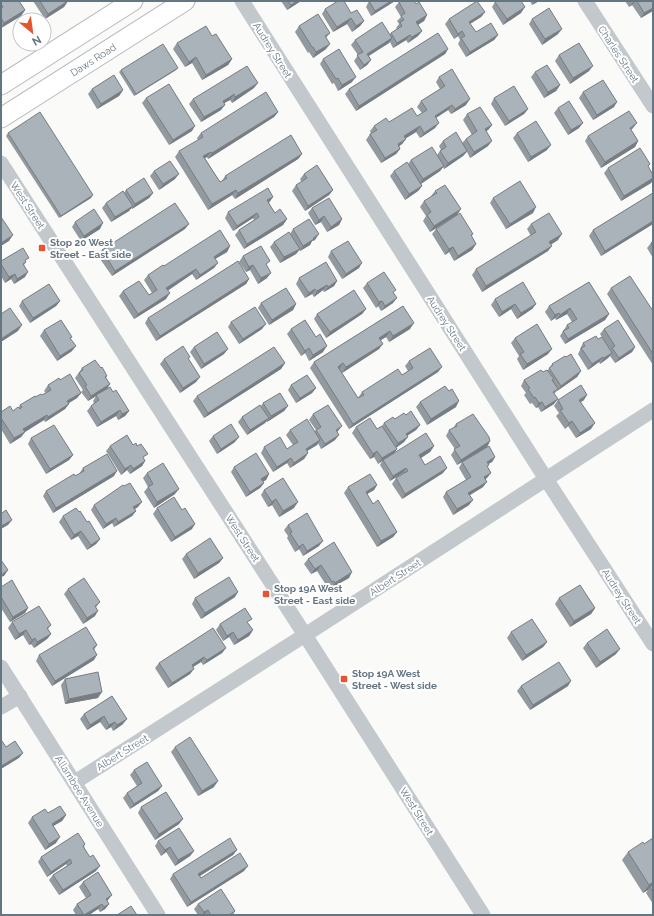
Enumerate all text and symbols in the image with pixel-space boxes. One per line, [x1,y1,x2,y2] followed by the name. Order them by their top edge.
[12,12,52,52] north arrow
[251,21,294,81] street label: Audrey Street
[596,24,641,85] street label: Charles Street
[30,33,43,48] text: N
[68,41,118,78] street label: Daws Road
[8,180,47,232] street label: West Street
[50,237,131,260] place label: Stop 20 West Street - East side
[37,243,47,253] marker: Stop 20 West Street - East side
[425,294,469,353] street label: Audrey Street
[223,513,262,565] street label: West Street
[368,556,423,598] street label: Albert Street
[600,567,644,626] street label: Audrey Street
[274,583,355,606] place label: Stop 19A West Street - East side
[261,589,271,599] marker: Stop 19A West Street - East side
[352,668,437,691] place label: Stop 19A West Street - West side
[339,674,349,684] marker: Stop 19A West Street - West side
[94,732,151,773] street label: Albert Street
[53,754,106,829] street label: Allambee Avenue
[398,785,436,838] street label: West Street

